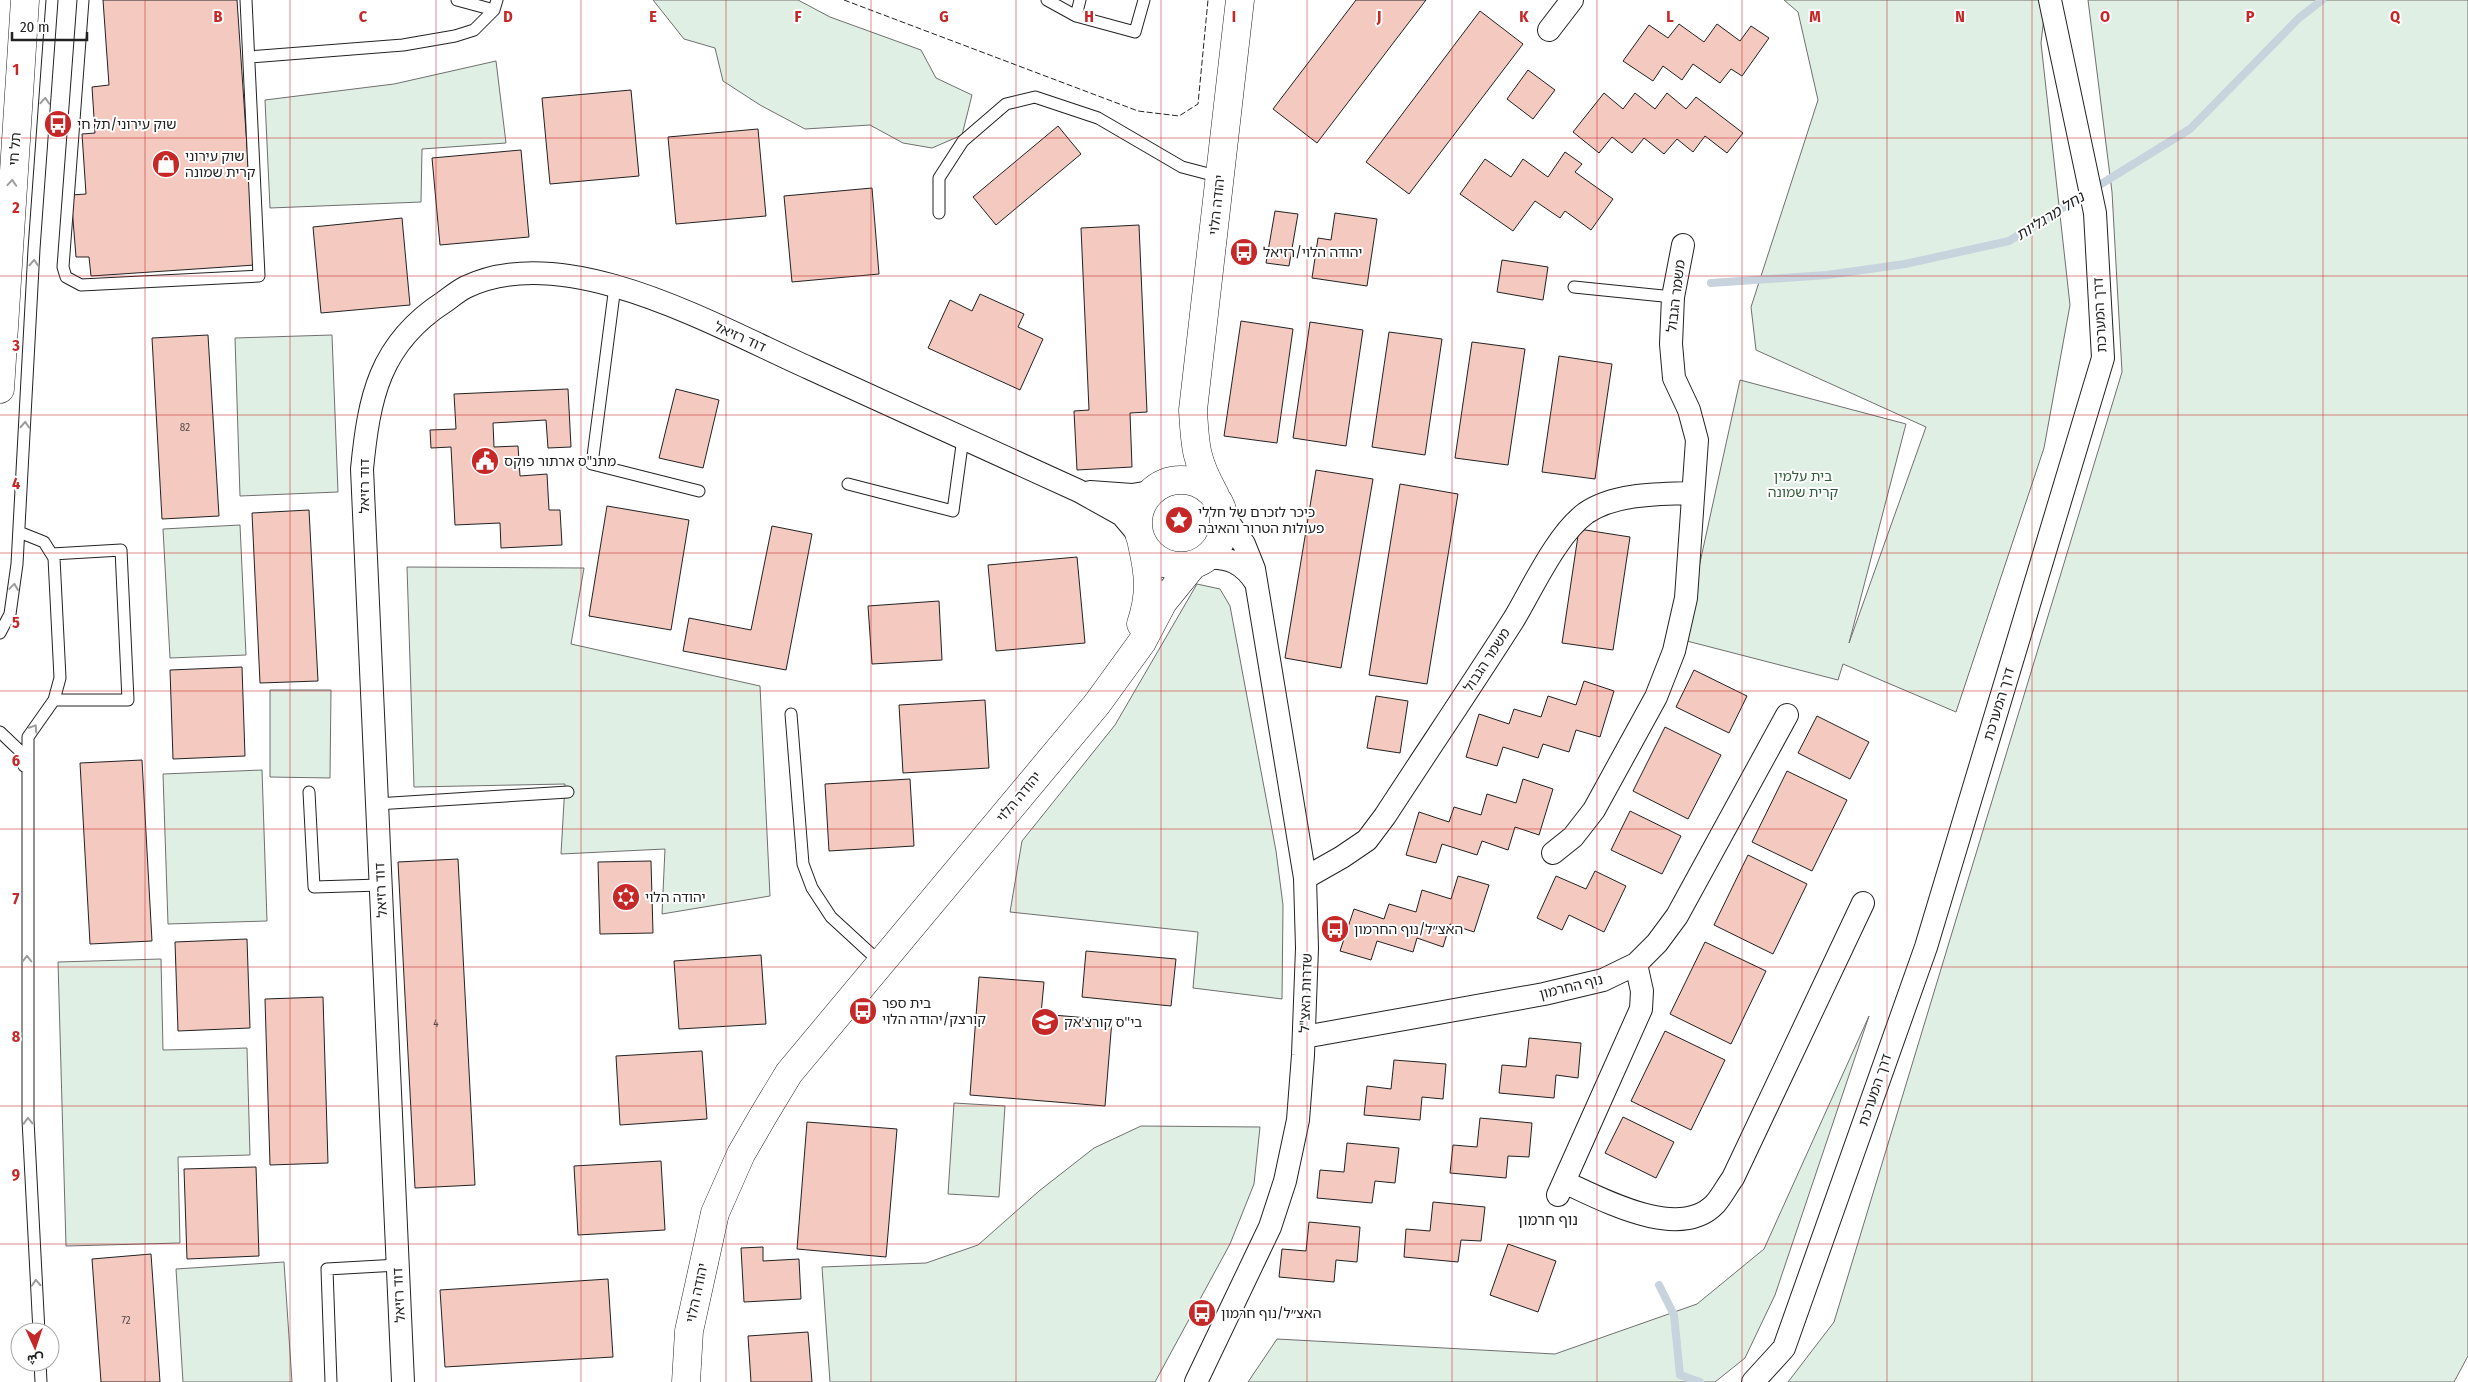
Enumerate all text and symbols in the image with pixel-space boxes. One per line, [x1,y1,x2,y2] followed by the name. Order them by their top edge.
[214,7,223,26] text: B
[359,7,368,26] text: C
[503,7,513,26] text: D
[649,7,657,26] text: E
[794,7,802,26] text: F
[939,7,949,26] text: G
[1084,7,1094,26] text: H
[1232,7,1236,26] text: I
[1376,7,1381,26] text: J
[1519,7,1529,26] text: K
[1666,7,1674,26] text: L
[1809,7,1821,26] text: M
[1955,7,1965,26] text: N
[2100,7,2110,26] text: O
[2246,7,2255,26] text: P
[2390,7,2401,26] text: Q
[12,10,88,42] scale bar
[20,18,50,36] text: 20 m
[13,60,19,79] text: 1
[39,97,50,105] one-way arrow
[43,109,73,139] bus stop icon: שוק עירוני/תל חי
[77,116,177,133] place label: שוק עירוני/תל חי
[5,132,25,166] street label: תל חי
[185,148,256,181] place label: שוק עירוני קרית שמונה
[151,149,181,179] shop icon: שוק עירוני קרית שמונה
[1205,174,1229,236] street label: יהודה הלוי
[7,178,18,186] one-way arrow
[2013,187,2089,244] water label: נחל מרגליות
[11,198,20,217] text: 2
[1229,237,1259,267] bus stop icon: יהודה הלוי/רזיאל
[1263,244,1362,261] place label: יהודה הלוי/רזיאל
[28,259,39,267] one-way arrow
[1663,259,1689,333] street label: משמר הגבול
[2090,277,2110,353] street label: דרך המערכת
[711,318,769,356] street label: דוד רזיאל
[11,336,20,355] text: 3
[19,421,30,429] one-way arrow
[180,421,190,434] house number: 82
[470,446,500,476] public building icon: מתנ"ס ארתור פוקס
[504,453,616,470] place label: מתנ"ס ארתור פוקס
[356,458,373,513] street label: דוד רזיאל
[1768,468,1839,501] park label: בית עלמין קרית שמונה
[12,474,20,493] text: 4
[1198,504,1324,537] place label: כיכר לזכרם של חללי פעולות הטרור והאיבה
[1164,505,1194,535] place icon: כיכר לזכרם של חללי פעולות הטרור והאיבה
[8,583,19,591] one-way arrow
[12,613,20,632] text: 5
[1460,625,1514,695] street label: משמר הגבול
[1980,665,2018,742] street label: דרך המערכת
[27,724,37,733] one-way arrow
[12,751,20,770] text: 6
[993,768,1045,826] street label: יהודה הלוי
[371,862,391,918] street label: דוד רזיאל
[611,882,641,912] synagogue icon: יהודה הלוי
[13,889,20,908] text: 7
[645,889,706,906] place label: יהודה הלוי
[1320,914,1350,944] bus stop icon: האצ״ל/נוף החרמון
[1354,921,1463,938] place label: האצ״ל/נוף החרמון
[1296,953,1316,1033] street label: שדרות האצ"ל
[22,954,32,962] one-way arrow
[1537,971,1605,1003] street label: נוף החרמון
[882,995,986,1028] place label: בית ספר קורצק/יהודה הלוי
[848,996,878,1026] bus stop icon: בית ספר קורצק/יהודה הלוי
[1030,1007,1060,1037] school or university icon: בי''ס קורצ'אק
[1064,1014,1142,1031] place label: בי''ס קורצ'אק
[433,1017,439,1030] house number: 4
[12,1027,21,1046] text: 8
[1855,1051,1895,1128] street label: דרך המערכת
[23,1117,34,1125] one-way arrow
[12,1165,20,1184] text: 9
[1518,1211,1578,1229] district label: נוף חרמון
[682,1262,712,1324] street label: יהודה הלוי
[389,1267,409,1323] street label: דוד רזיאל
[31,1279,42,1287] one-way arrow
[1187,1298,1217,1328] bus stop icon: האצ״ל/נוף חרמון
[1221,1305,1321,1322] place label: האצ״ל/נוף חרמון
[121,1314,131,1327] house number: 72
[10,1322,60,1372] north arrow
[27,1351,45,1368] text: ش

